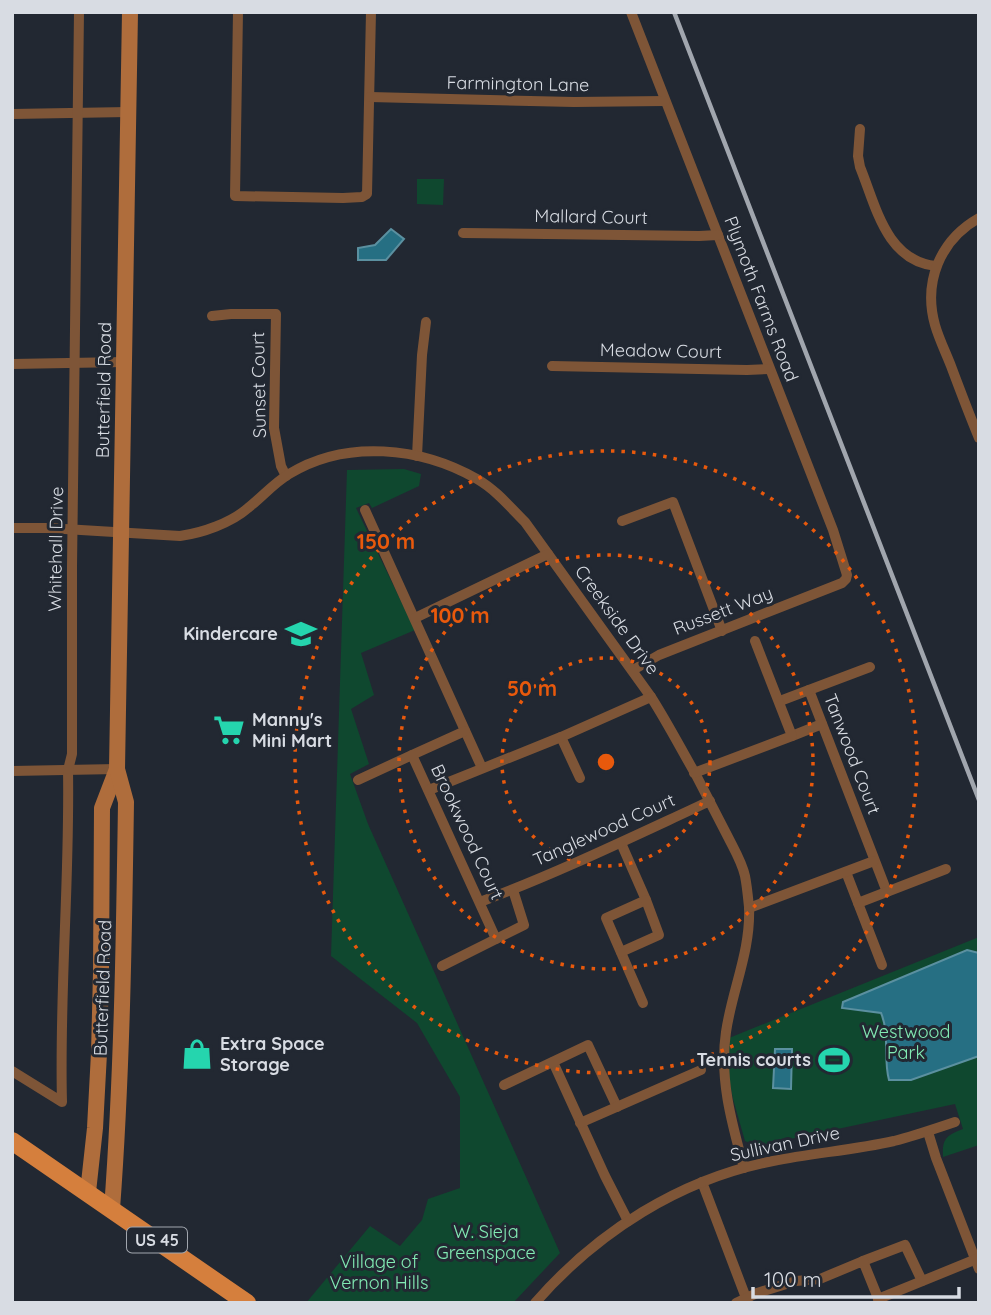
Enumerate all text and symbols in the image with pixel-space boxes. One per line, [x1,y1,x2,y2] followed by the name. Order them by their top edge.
[446,71,590,96] street label: Farmington Lane
[534,204,648,229] street label: Mallard Court
[719,213,804,385] street label: Plymoth Farms Road
[91,322,116,458] street label: Butterfield Road
[246,332,271,438] street label: Sunset Court
[600,338,722,363] street label: Meadow Court
[43,486,68,612] street label: Whitehall Drive
[357,528,415,554] text: 150 m
[570,560,665,679] street label: Creekside Drive
[670,581,776,640] street label: Russett Way
[430,602,490,628] text: 100 m
[284,617,318,651] school or university icon: Kindercare
[183,622,278,645] place label: Kindercare
[507,675,557,701] text: 50 m
[819,690,886,817] street label: Tanwood Court
[252,708,332,752] place label: Manny's Mini Mart
[212,713,246,747] supermarket icon: Manny's Mini Mart
[594,750,618,774] centre of rings
[426,760,509,903] street label: Brookwood Court
[529,788,678,871] street label: Tanglewood Court
[89,920,116,1056] street label: Butterfield Road
[862,1020,950,1064] park label: Westwood Park
[220,1032,325,1076] place label: Extra Space Storage
[180,1037,214,1071] shop icon: Extra Space Storage
[817,1043,851,1077] sports icon: Tennis courts
[696,1048,811,1071] place label: Tennis courts
[728,1121,842,1166] street label: Sullivan Drive
[436,1220,536,1264] park label: W. Sieja Greenspace
[127,1228,187,1252] road number: US 45
[330,1250,428,1294] park label: Village of Vernon Hills
[753,1256,960,1300] scale bar
[764,1266,822,1292] text: 100 m

